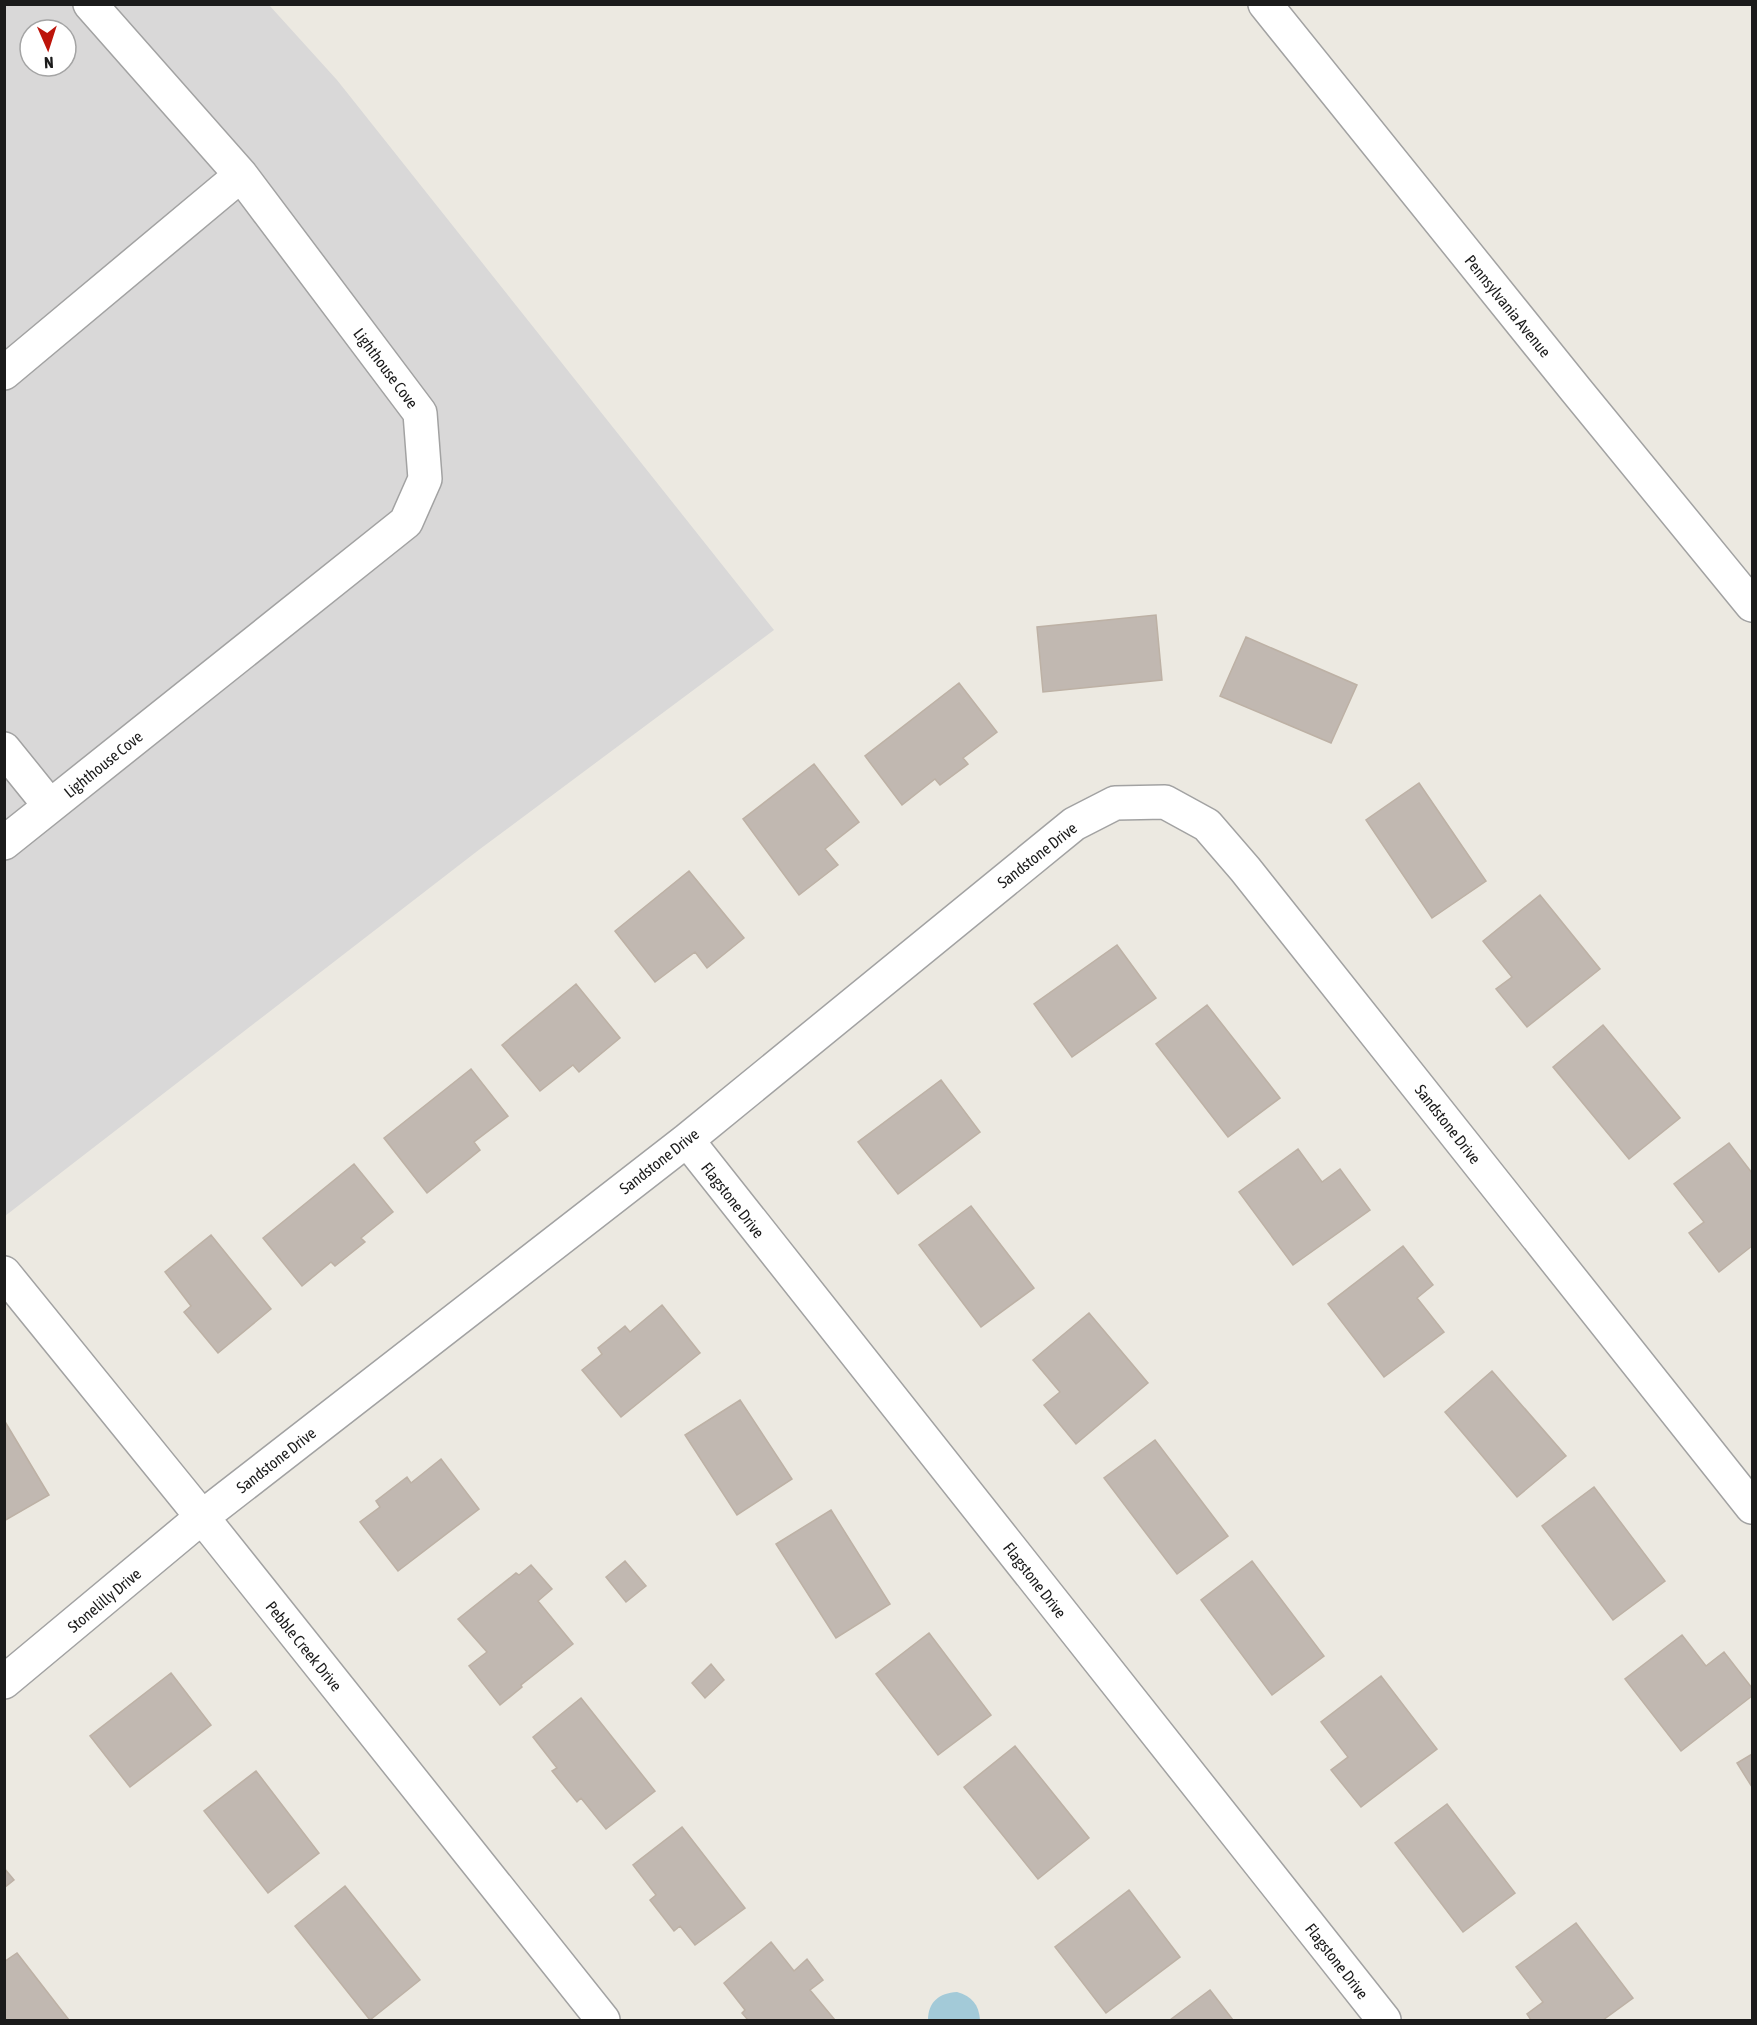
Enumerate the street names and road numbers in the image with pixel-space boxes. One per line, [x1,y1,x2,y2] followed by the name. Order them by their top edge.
[1461,251,1555,361] street label: Pennsylvania Avenue
[349,324,422,412] street label: Lighthouse Cove
[60,727,146,802] street label: Lighthouse Cove
[994,819,1080,891] street label: Sandstone Drive
[1412,1081,1484,1167] street label: Sandstone Drive
[616,1125,702,1197] street label: Sandstone Drive
[697,1159,768,1242] street label: Flagstone Drive
[233,1424,319,1496] street label: Sandstone Drive
[999,1539,1070,1622] street label: Flagstone Drive
[64,1564,145,1637] street label: Stonelilly Drive
[262,1597,346,1695] street label: Pebble Creek Drive
[1301,1920,1372,2003] street label: Flagstone Drive

